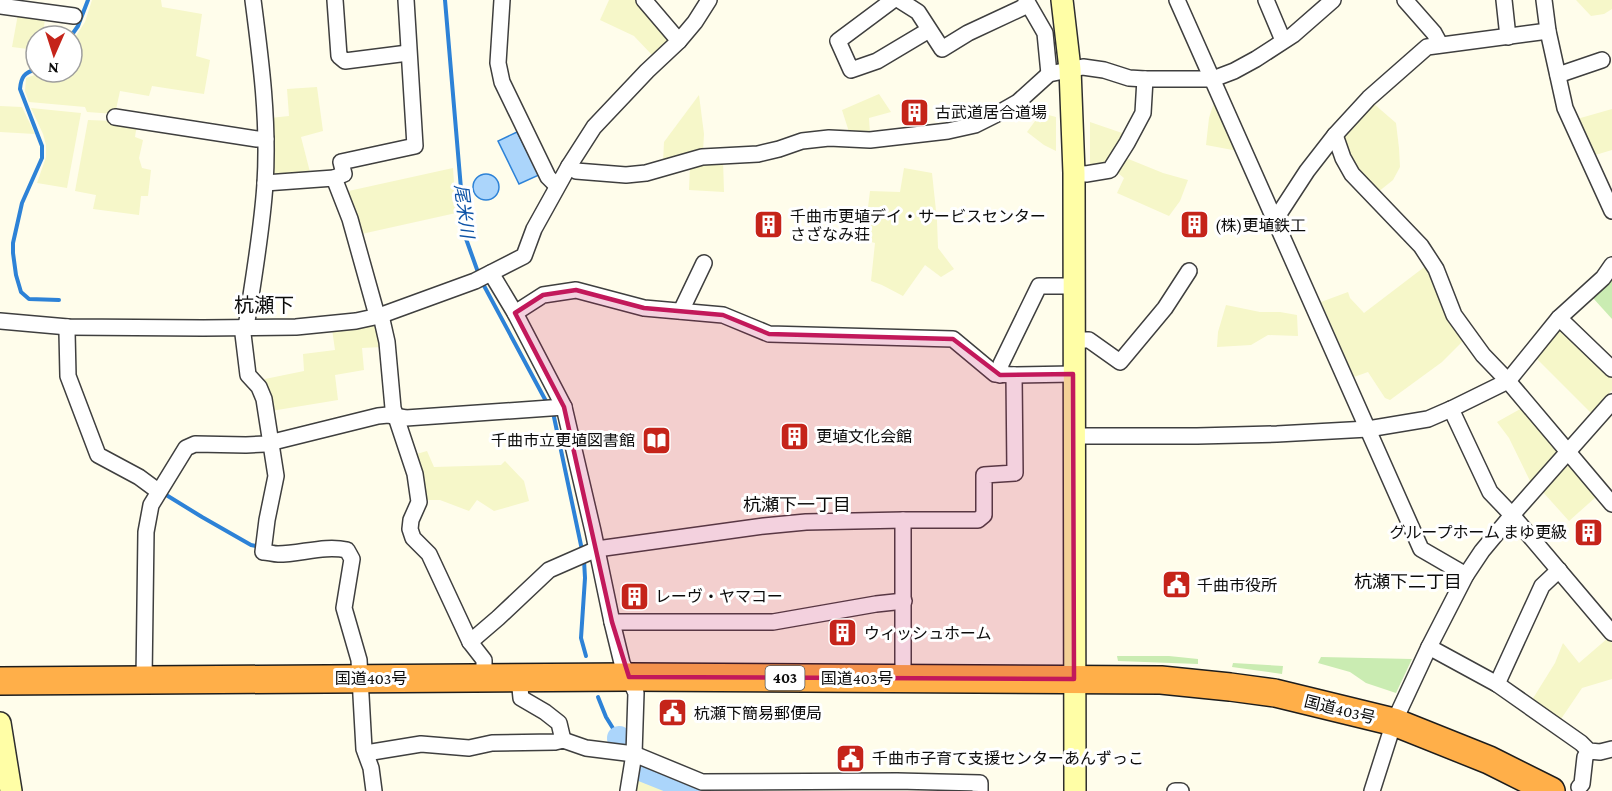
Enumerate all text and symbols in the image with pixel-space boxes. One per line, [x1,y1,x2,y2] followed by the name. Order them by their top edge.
[24,24,84,84] north arrow
[47,60,59,77] text: N
[898,96,930,128] building icon: 古武道居合道場
[935,104,1047,121] place label: 古武道居合道場
[451,183,477,241] water label: 尾米川
[790,208,1046,243] place label: 千曲市更埴デイ・サービスセンター さざなみ荘
[753,209,785,241] building icon: 千曲市更埴デイ・サービスセンター さざなみ荘
[1178,209,1210,241] building icon: (株)更埴鉄工
[1215,217,1306,235] place label: (株)更埴鉄工
[234,294,294,316] district label: 杭瀬下
[779,420,811,452] building icon: 更埴文化会館
[640,424,672,456] library icon: 千曲市立更埴図書館
[816,428,912,445] place label: 更埴文化会館
[491,432,635,449] place label: 千曲市立更埴図書館
[743,495,851,515] district label: 杭瀬下一丁目
[1572,516,1604,548] building icon: グループホーム まゆ更級
[1389,524,1567,541] place label: グループホーム まゆ更級
[1160,569,1192,601] public building icon: 千曲市役所
[1354,572,1462,592] district label: 杭瀬下二丁目
[1197,577,1277,594] place label: 千曲市役所
[618,580,650,612] building icon: レーヴ・ヤマコー
[655,588,783,605] place label: レーヴ・ヤマコー
[827,617,859,649] building icon: ウィッシュホーム
[864,625,992,642] place label: ウィッシュホーム
[766,666,804,690] road number: 403
[335,670,407,687] street label: 国道403号
[821,670,893,687] street label: 国道403号
[1303,692,1377,727] street label: 国道403号
[657,697,689,729] public building icon: 杭瀬下簡易郵便局
[694,705,822,722] place label: 杭瀬下簡易郵便局
[835,742,867,774] public building icon: 千曲市子育て支援センターあんずっこ
[872,750,1144,767] place label: 千曲市子育て支援センターあんずっこ

